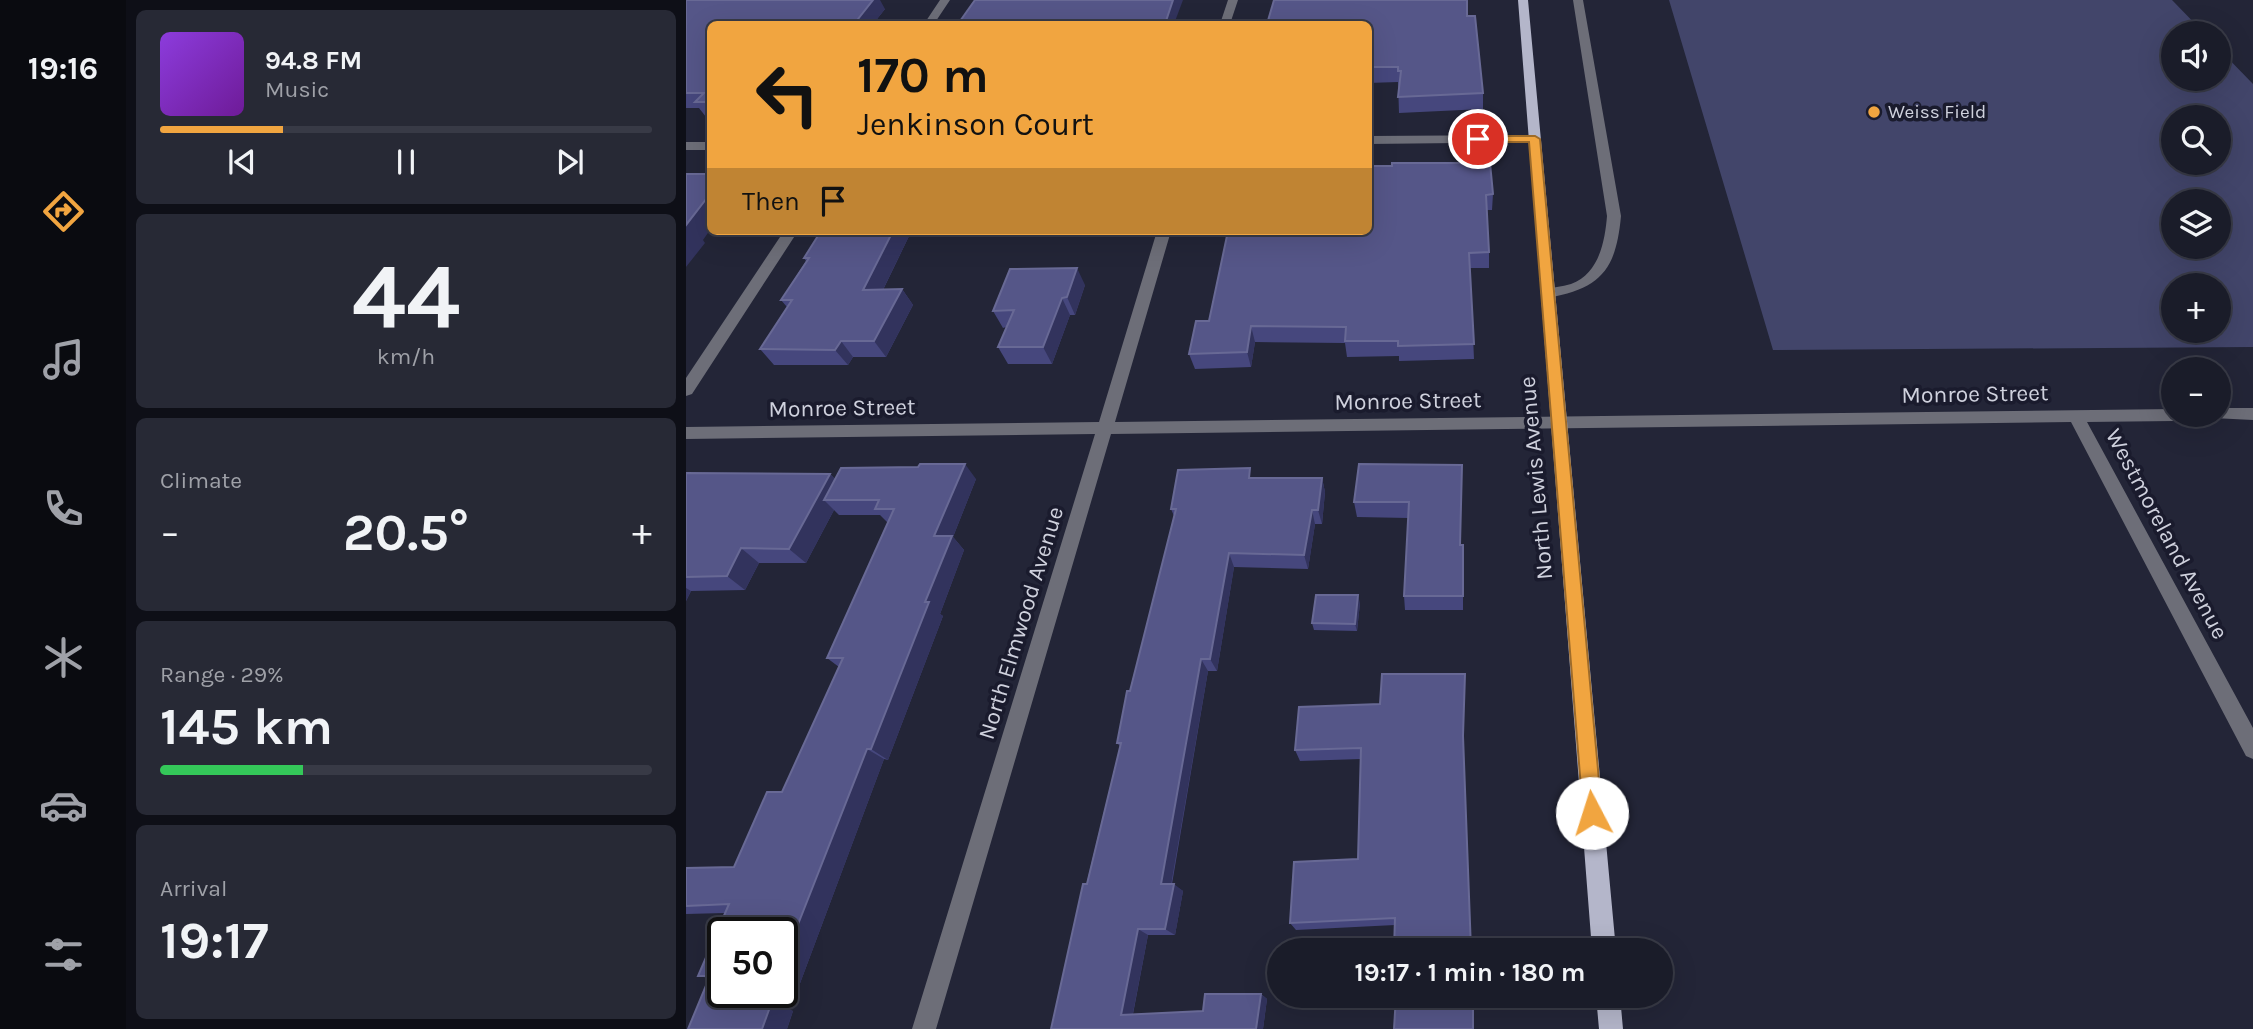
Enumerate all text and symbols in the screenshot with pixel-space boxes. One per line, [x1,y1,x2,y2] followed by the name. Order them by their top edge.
[2161,21,2231,427] map controls
[2161,21,2231,91] button: sound
[265,45,362,76] text: 94.8 FM
[857,47,989,104] text: 170 m
[742,49,833,140] icon: left
[28,50,98,87] text: 19:16
[265,76,329,103] text: Music
[1888,101,1986,123] place label: Weiss Field
[1866,104,1882,120] marker: Weiss Field
[2161,105,2231,175] button: search
[857,106,1094,143] text: Jenkinson Court
[1448,109,1508,169] pin
[1459,120,1497,158] icon: arrive
[223,143,261,181] icon: previous
[387,143,425,181] icon: pause
[551,143,589,181] icon: next
[814,182,852,220] icon: arrive
[742,186,800,217] text: Then
[39,187,88,236] icon: directions
[2161,189,2231,259] button: layers
[352,244,460,350] text: 44
[2161,273,2231,343] button: +
[39,335,88,384] icon: music
[377,343,435,370] text: km/h
[2161,357,2231,427] button: −
[1514,375,1558,581] street label: North Lewis Avenue
[1901,379,2049,409] street label: Monroe Street
[1334,386,1482,416] street label: Monroe Street
[768,393,916,423] street label: Monroe Street
[2100,424,2234,644] street label: Westmoreland Avenue
[160,467,242,494] text: Climate
[39,484,88,533] icon: phone
[343,502,469,563] text: 20.5°
[973,503,1069,743] street label: North Elmwood Avenue
[160,510,180,555] text: −
[632,510,652,555] text: +
[39,633,88,682] icon: climate
[160,661,284,688] text: Range · 29%
[160,696,333,757] text: 145 km
[1555,776,1629,850] position arrow
[39,781,88,830] icon: car
[160,875,227,902] text: Arrival
[160,910,269,971] text: 19:17
[707,917,798,1008] speed limit sign: 50
[39,930,88,979] icon: filters
[1355,957,1585,988] text: 19:17 · 1 min · 180 m

